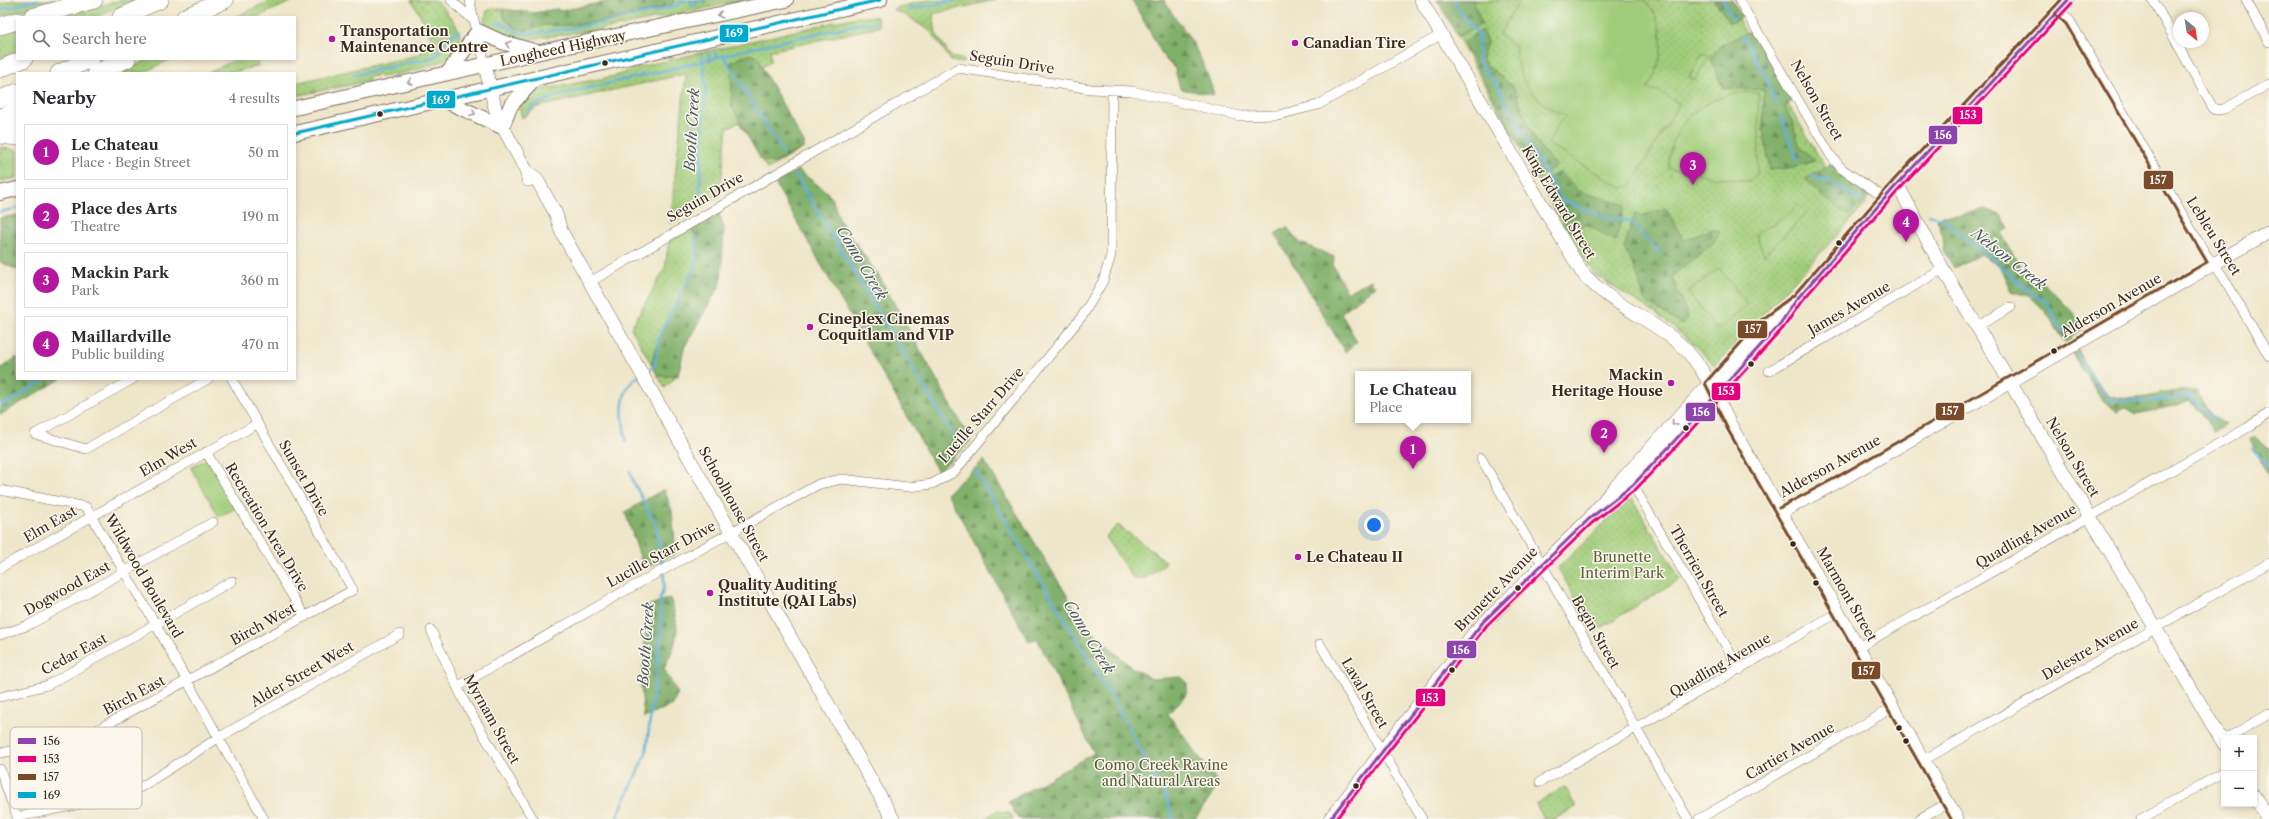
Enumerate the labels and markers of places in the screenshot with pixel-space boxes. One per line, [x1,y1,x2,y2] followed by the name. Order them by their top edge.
[340,22,488,56] place label: Transportation Maintenance Centre
[327,34,337,44] marker: Transportation Maintenance Centre
[1303,34,1406,52] place label: Canadian Tire
[1290,38,1300,48] marker: Canadian Tire
[600,58,610,68] unlabelled marker
[375,109,385,119] unlabelled marker
[1680,152,1706,185] pin: 3
[1893,209,1919,242] pin: 4
[1834,238,1844,248] unlabelled marker
[818,310,954,344] place label: Cineplex Cinemas Coquitlam and VIP
[805,322,815,332] marker: Cineplex Cinemas Coquitlam and VIP
[2049,346,2059,356] unlabelled marker
[1746,359,1756,369] unlabelled marker
[1551,366,1663,400] place label: Mackin Heritage House
[1666,378,1676,388] marker: Mackin Heritage House
[1591,420,1617,453] pin: 2
[1681,423,1691,433] unlabelled marker
[1400,436,1426,469] pin: 1
[1788,539,1798,549] unlabelled marker
[1306,548,1403,566] place label: Le Chateau II
[1293,552,1303,562] marker: Le Chateau II
[718,576,856,610] place label: Quality Auditing Institute (QAI Labs)
[1811,578,1821,588] unlabelled marker
[1513,583,1523,593] unlabelled marker
[705,588,715,598] marker: Quality Auditing Institute (QAI Labs)
[1447,665,1457,675] unlabelled marker
[1894,723,1904,733] unlabelled marker
[1901,736,1911,746] unlabelled marker
[1351,781,1361,791] unlabelled marker

